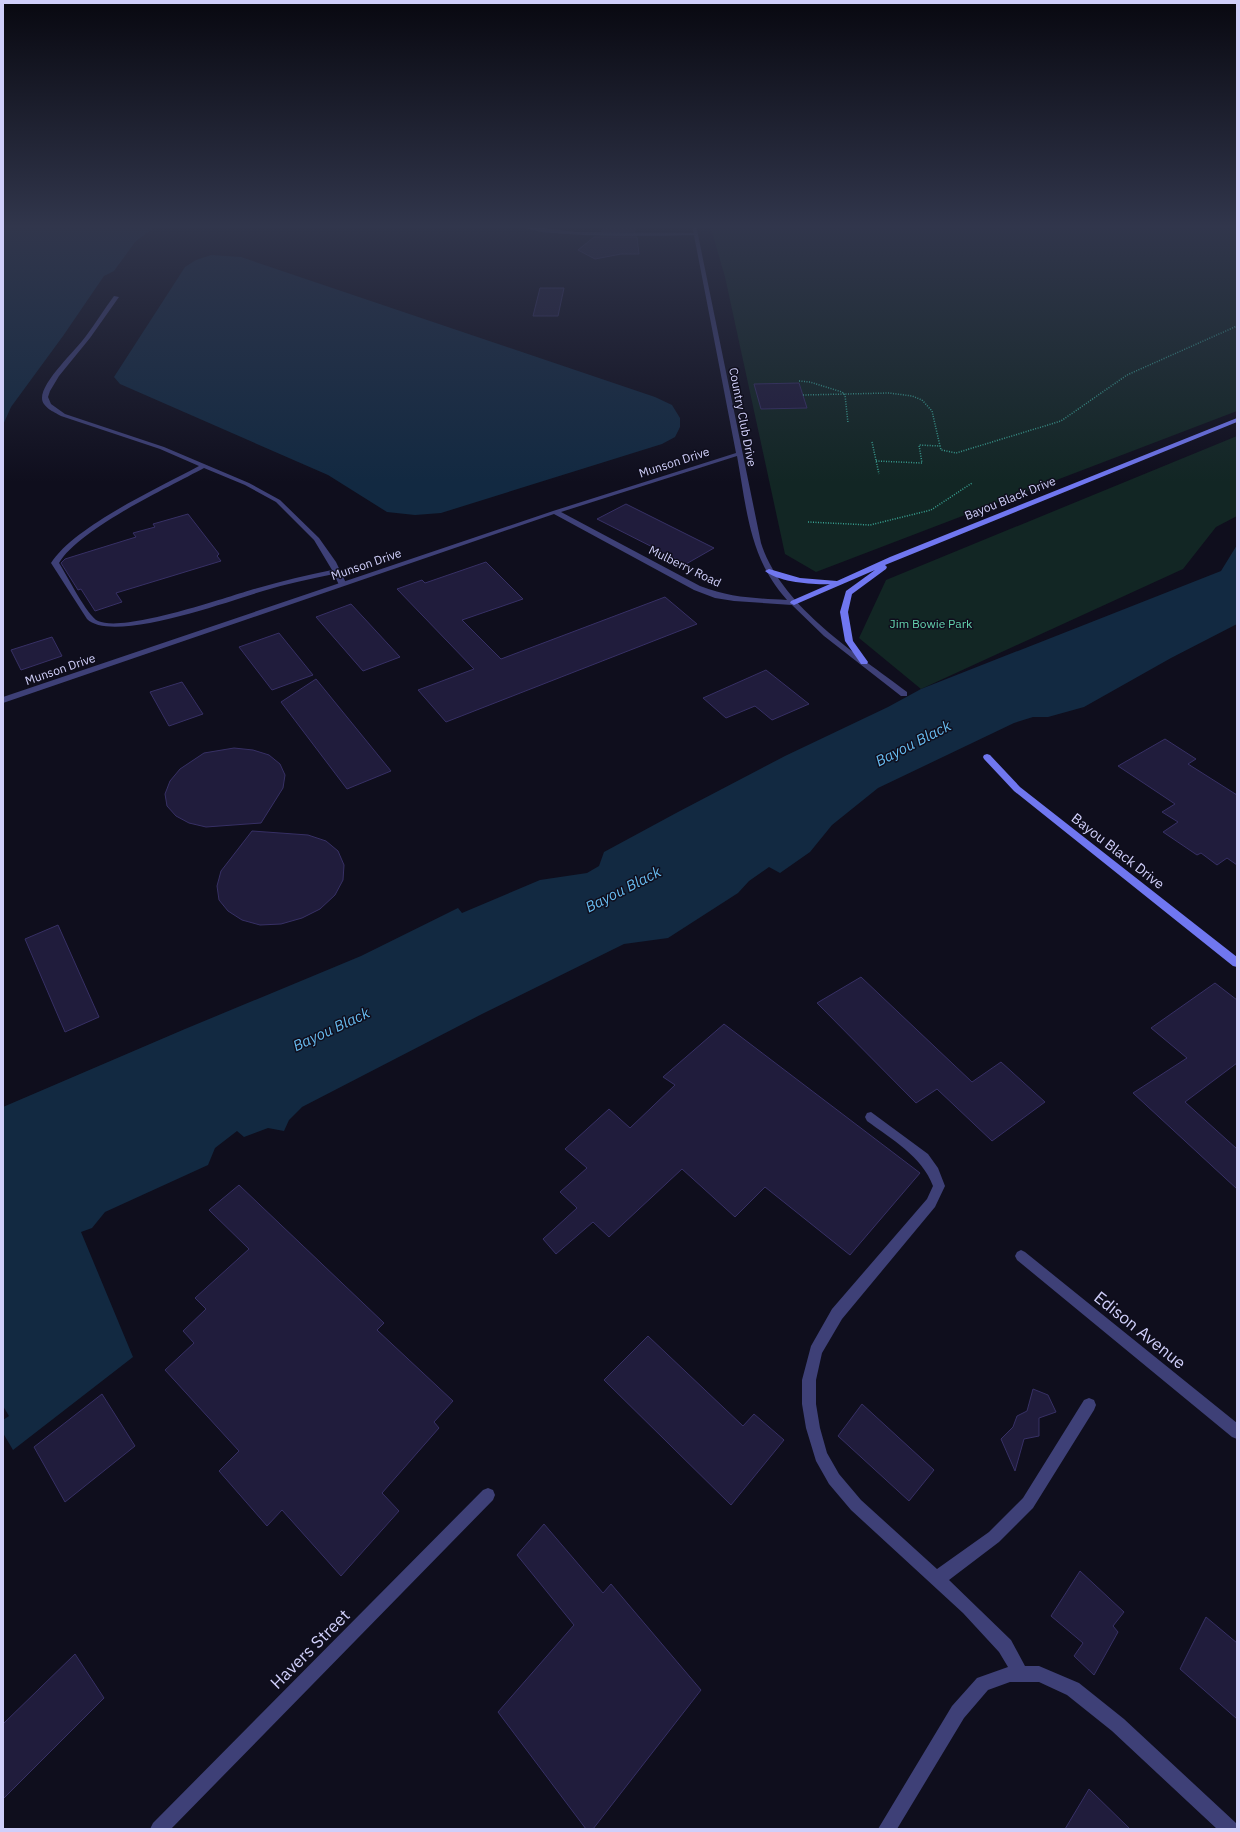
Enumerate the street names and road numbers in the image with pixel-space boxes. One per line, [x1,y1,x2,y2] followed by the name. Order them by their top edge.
[726,366,760,468] street label: Country Club Drive
[637,443,712,480] street label: Munson Drive
[962,473,1058,523] street label: Bayou Black Drive
[646,542,724,590] street label: Mulberry Road
[329,545,404,583] street label: Munson Drive
[23,650,98,688] street label: Munson Drive
[1068,809,1168,893] street label: Bayou Black Drive
[1090,1286,1190,1374] street label: Edison Avenue
[266,1605,354,1693] street label: Havers Street

